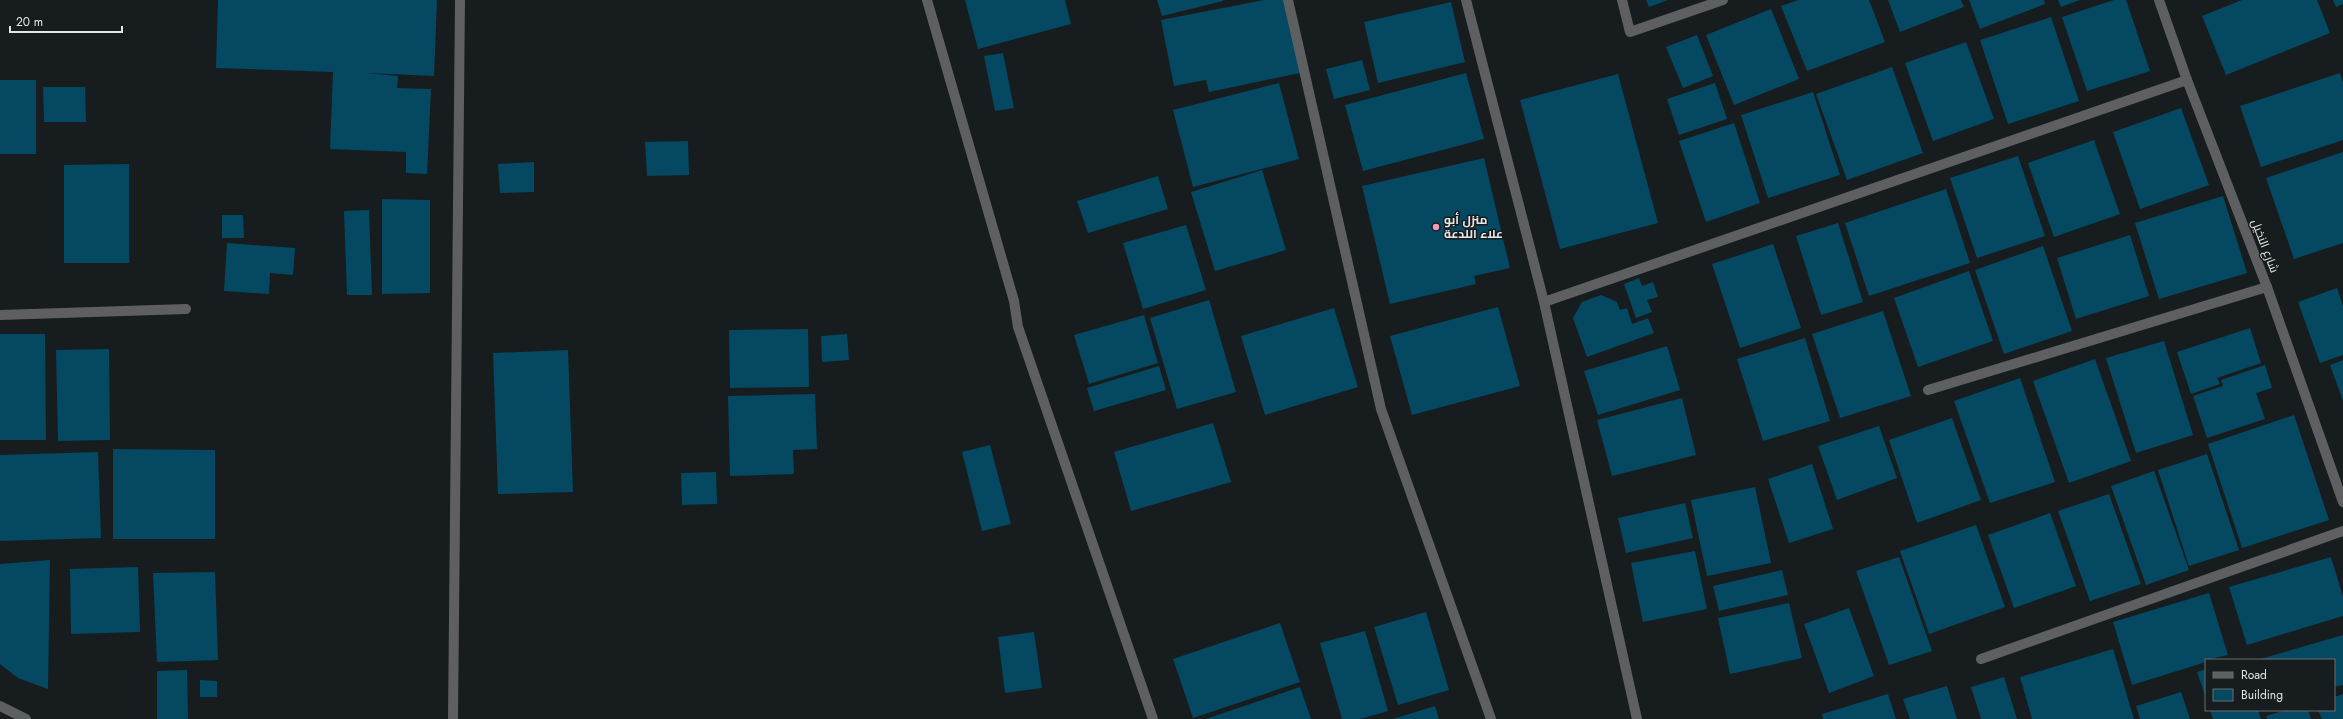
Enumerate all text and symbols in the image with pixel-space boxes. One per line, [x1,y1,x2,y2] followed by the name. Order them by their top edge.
[10,8,122,34] scale bar
[16,13,43,31] text: 20 m
[1444,211,1503,243] place label: منزل أبو علاء اللدعة
[2247,217,2283,275] street label: شارع النخيل
[1431,222,1441,232] marker: منزل أبو علاء اللدعة
[2205,659,2335,711] legend
[2241,666,2267,684] text: Road
[2241,686,2283,704] text: Building

